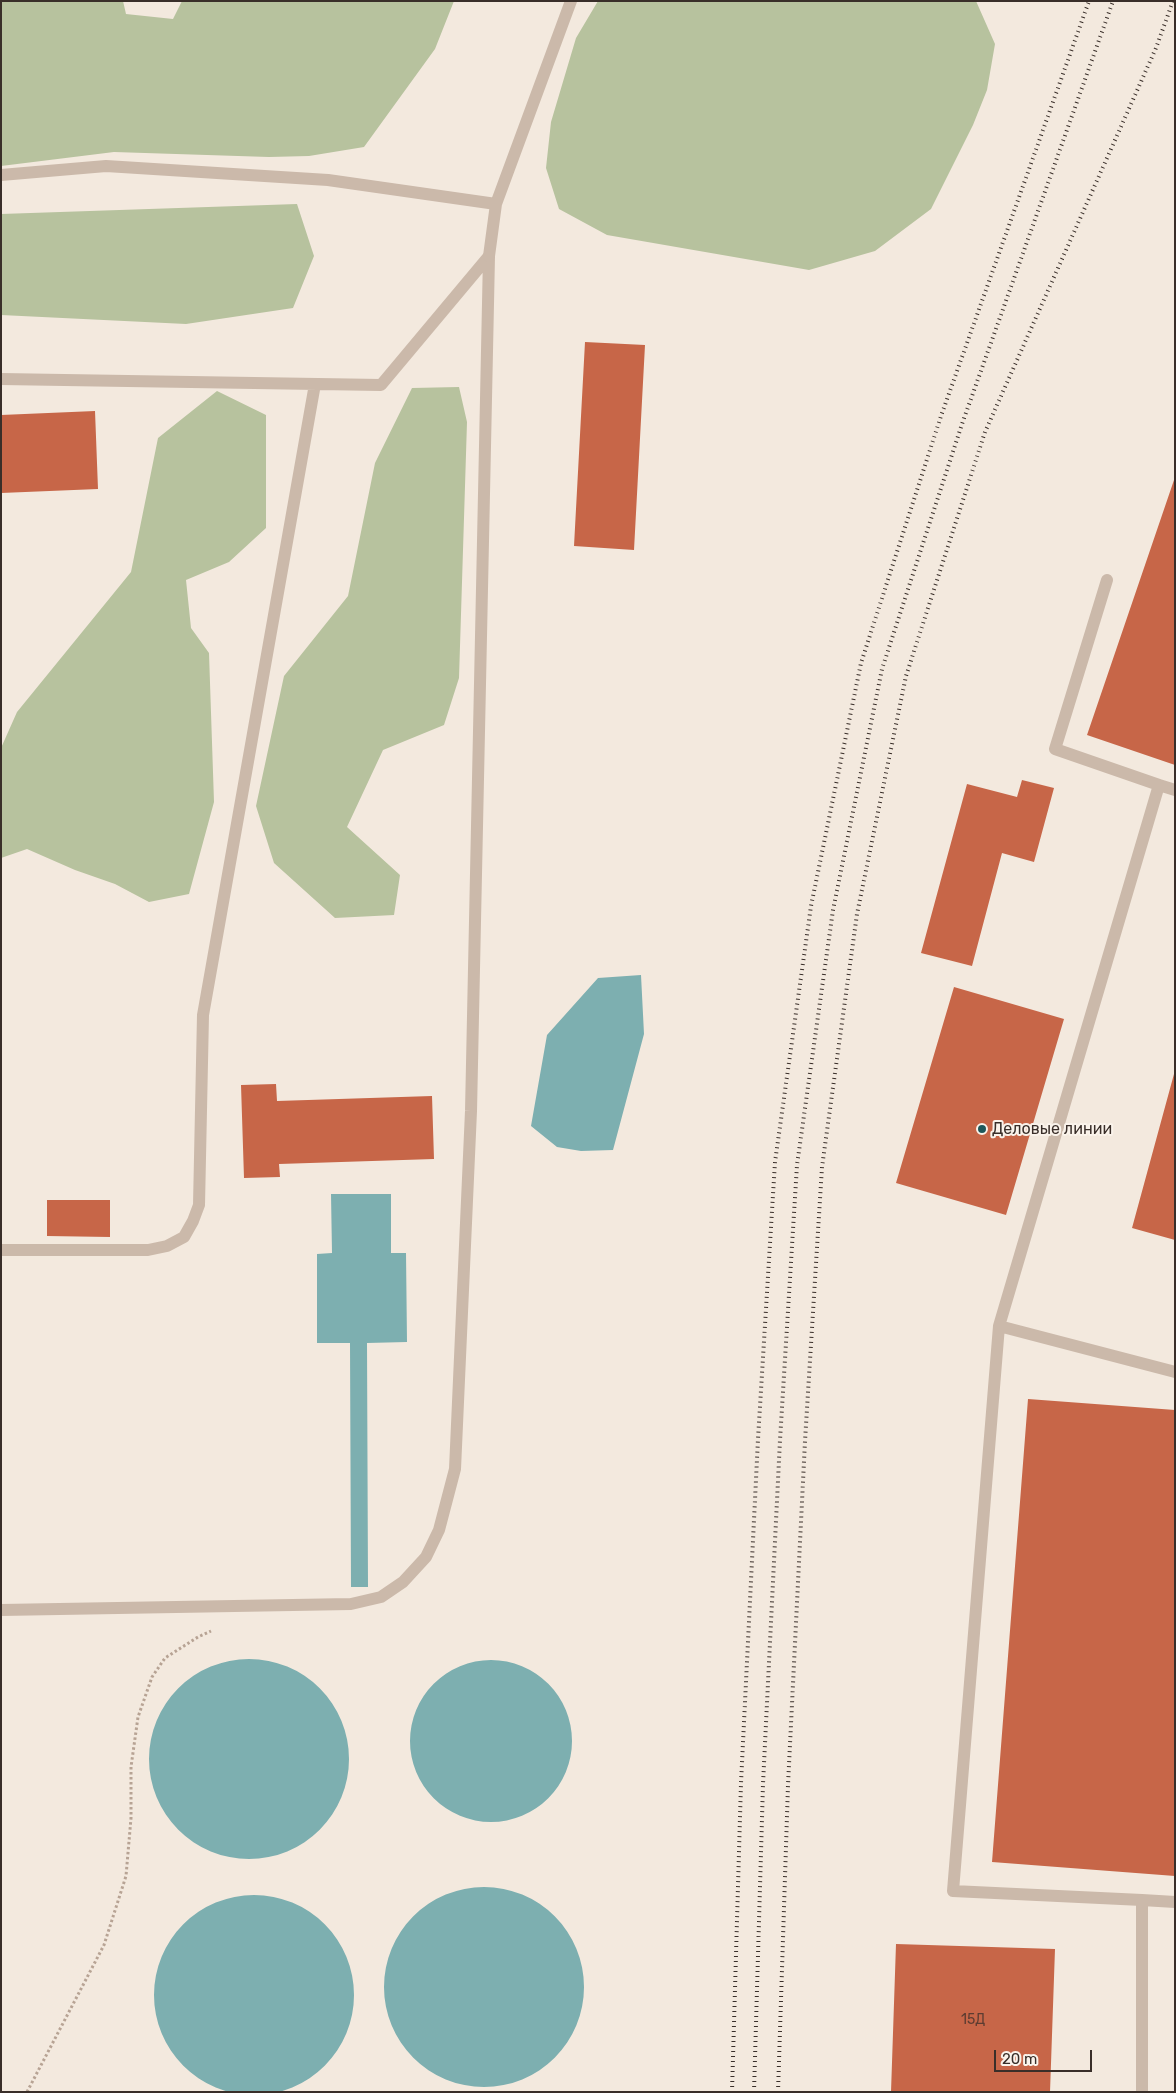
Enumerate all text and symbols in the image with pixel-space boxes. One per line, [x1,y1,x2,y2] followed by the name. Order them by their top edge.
[992,1119,1112,1139] place label: Деловые линии
[976,1123,988,1135] marker: Деловые линии
[961,2012,985,2028] house number: 15Д
[996,2040,1094,2072] scale bar
[1002,2050,1037,2068] text: 20 m

